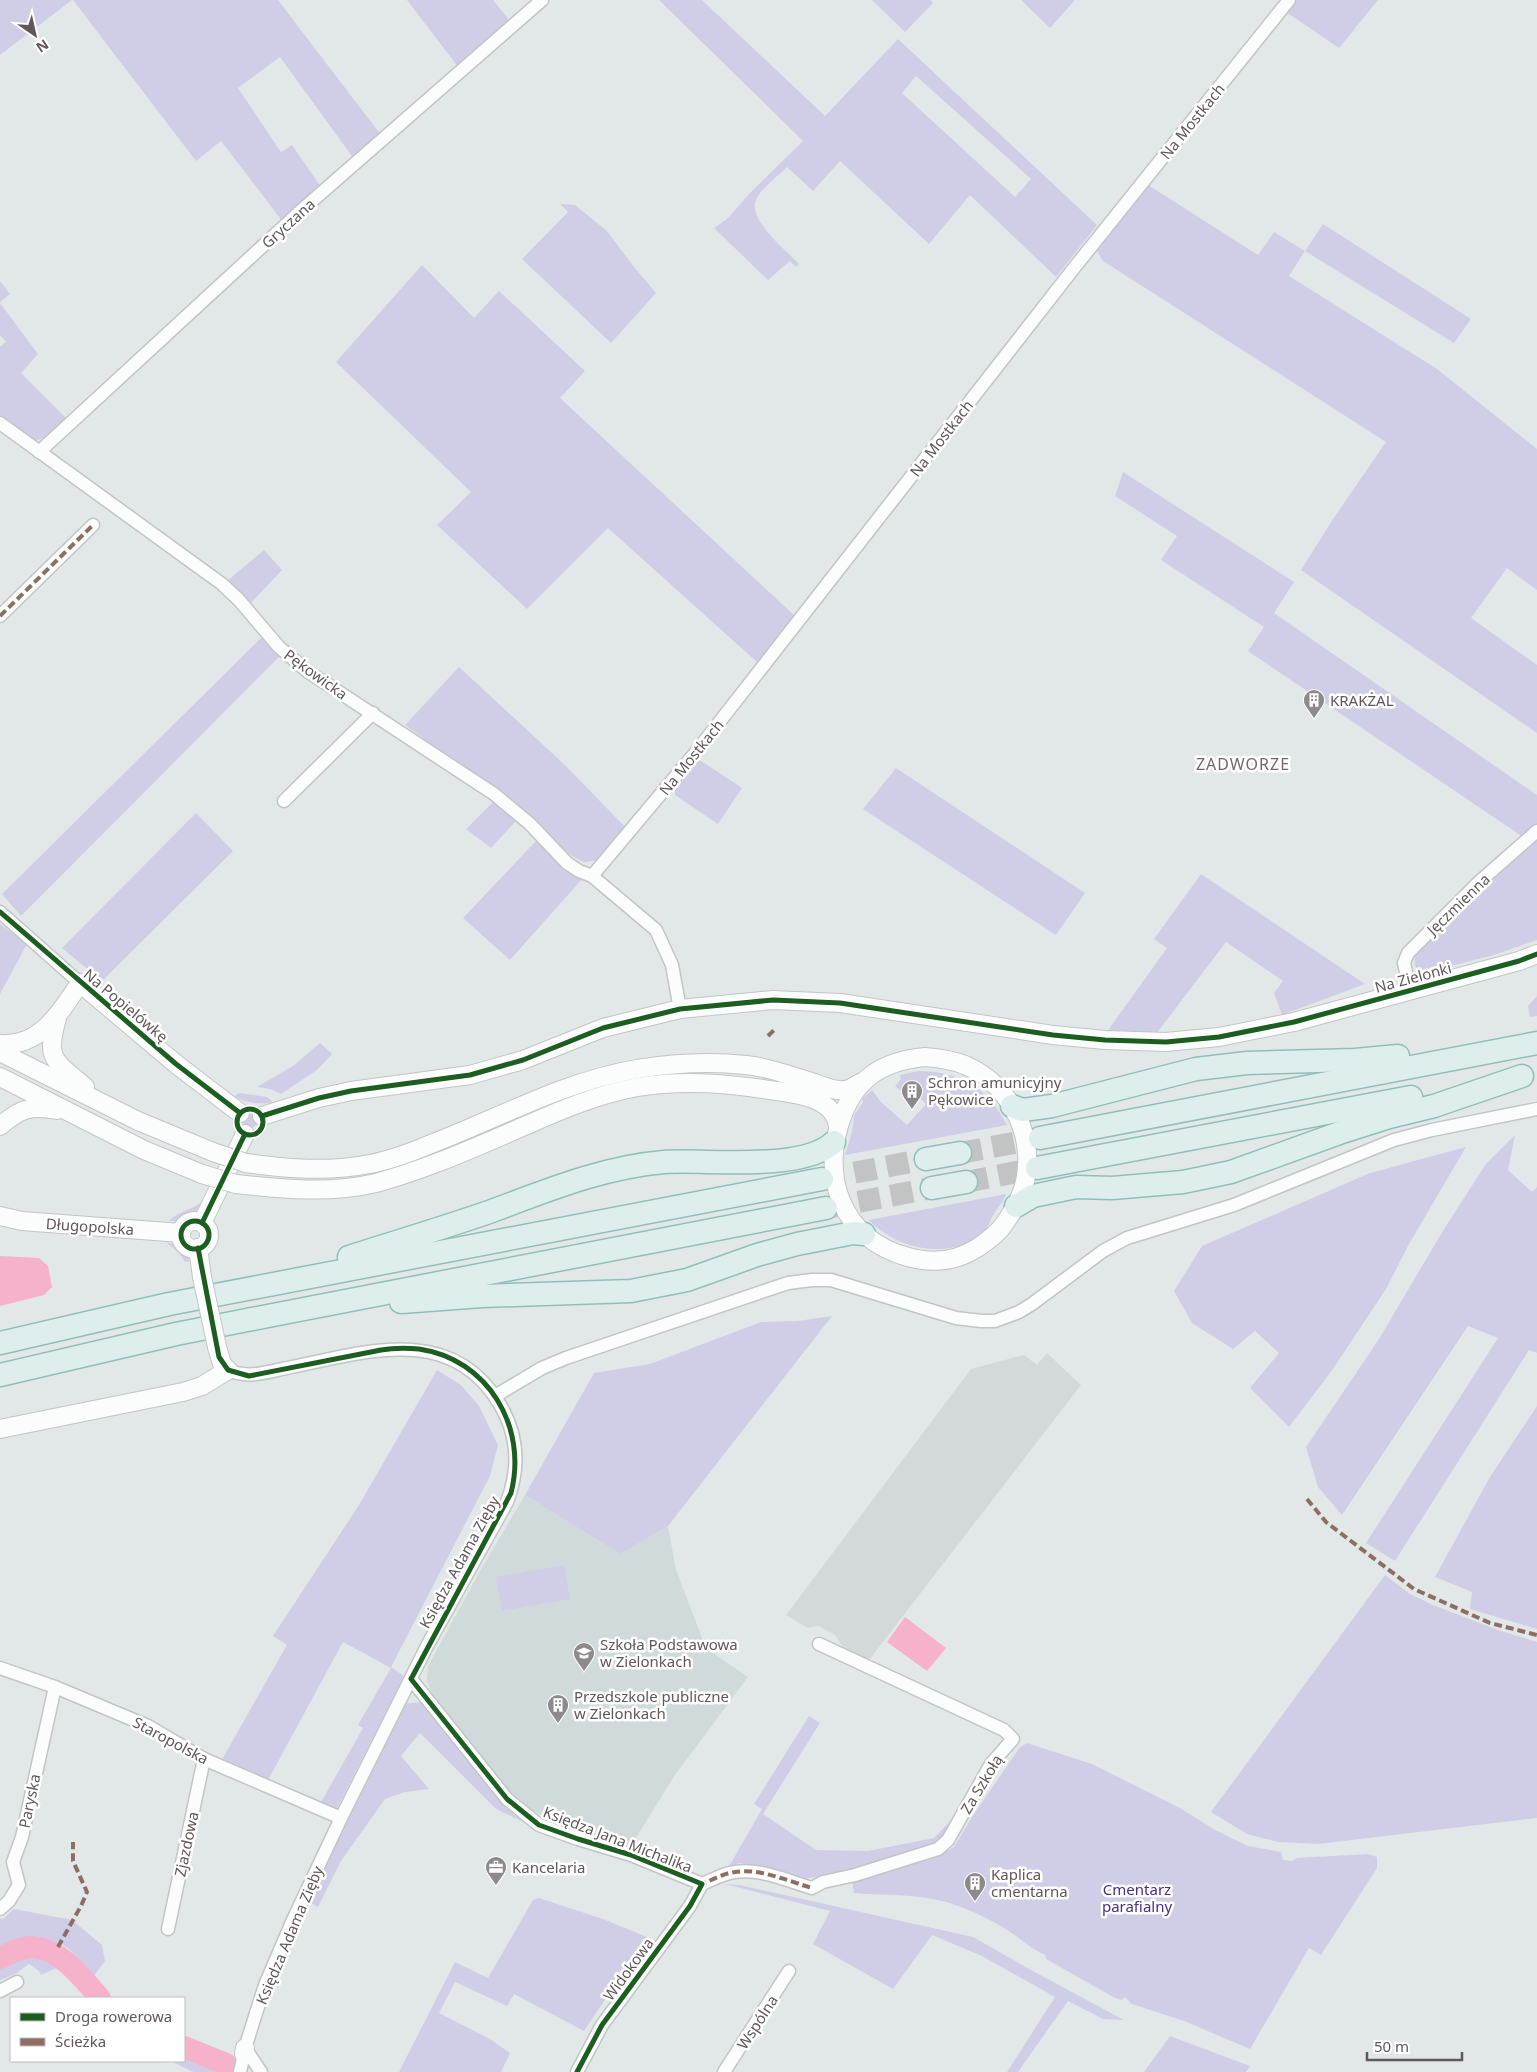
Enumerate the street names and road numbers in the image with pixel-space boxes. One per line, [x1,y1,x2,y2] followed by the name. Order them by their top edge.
[1155,79,1229,163] street label: Na Mostkach
[257,194,319,252] street label: Gryczana
[905,396,977,480] street label: Na Mostkach
[280,644,352,704] street label: Pękowicka
[654,715,728,799] street label: Na Mostkach
[1421,869,1494,940] street label: Jęczmienna
[1372,957,1454,997] street label: Na Zielonki
[80,964,172,1046] street label: Na Popielówkę
[45,1213,135,1239] street label: Długopolska
[414,1492,504,1632] street label: Księdza Adama Zięby
[130,1712,212,1768] street label: Staropolska
[956,1751,1006,1817] street label: Za Szkołą
[14,1772,44,1830] street label: Paryska
[541,1801,695,1877] street label: Księdza Jana Michalika
[169,1810,203,1878] street label: Zjazdowa
[251,1862,327,2007] street label: Księdza Adama Zięby
[598,1934,658,2004] street label: Widokowa
[732,1991,782,2053] street label: Wspólna

